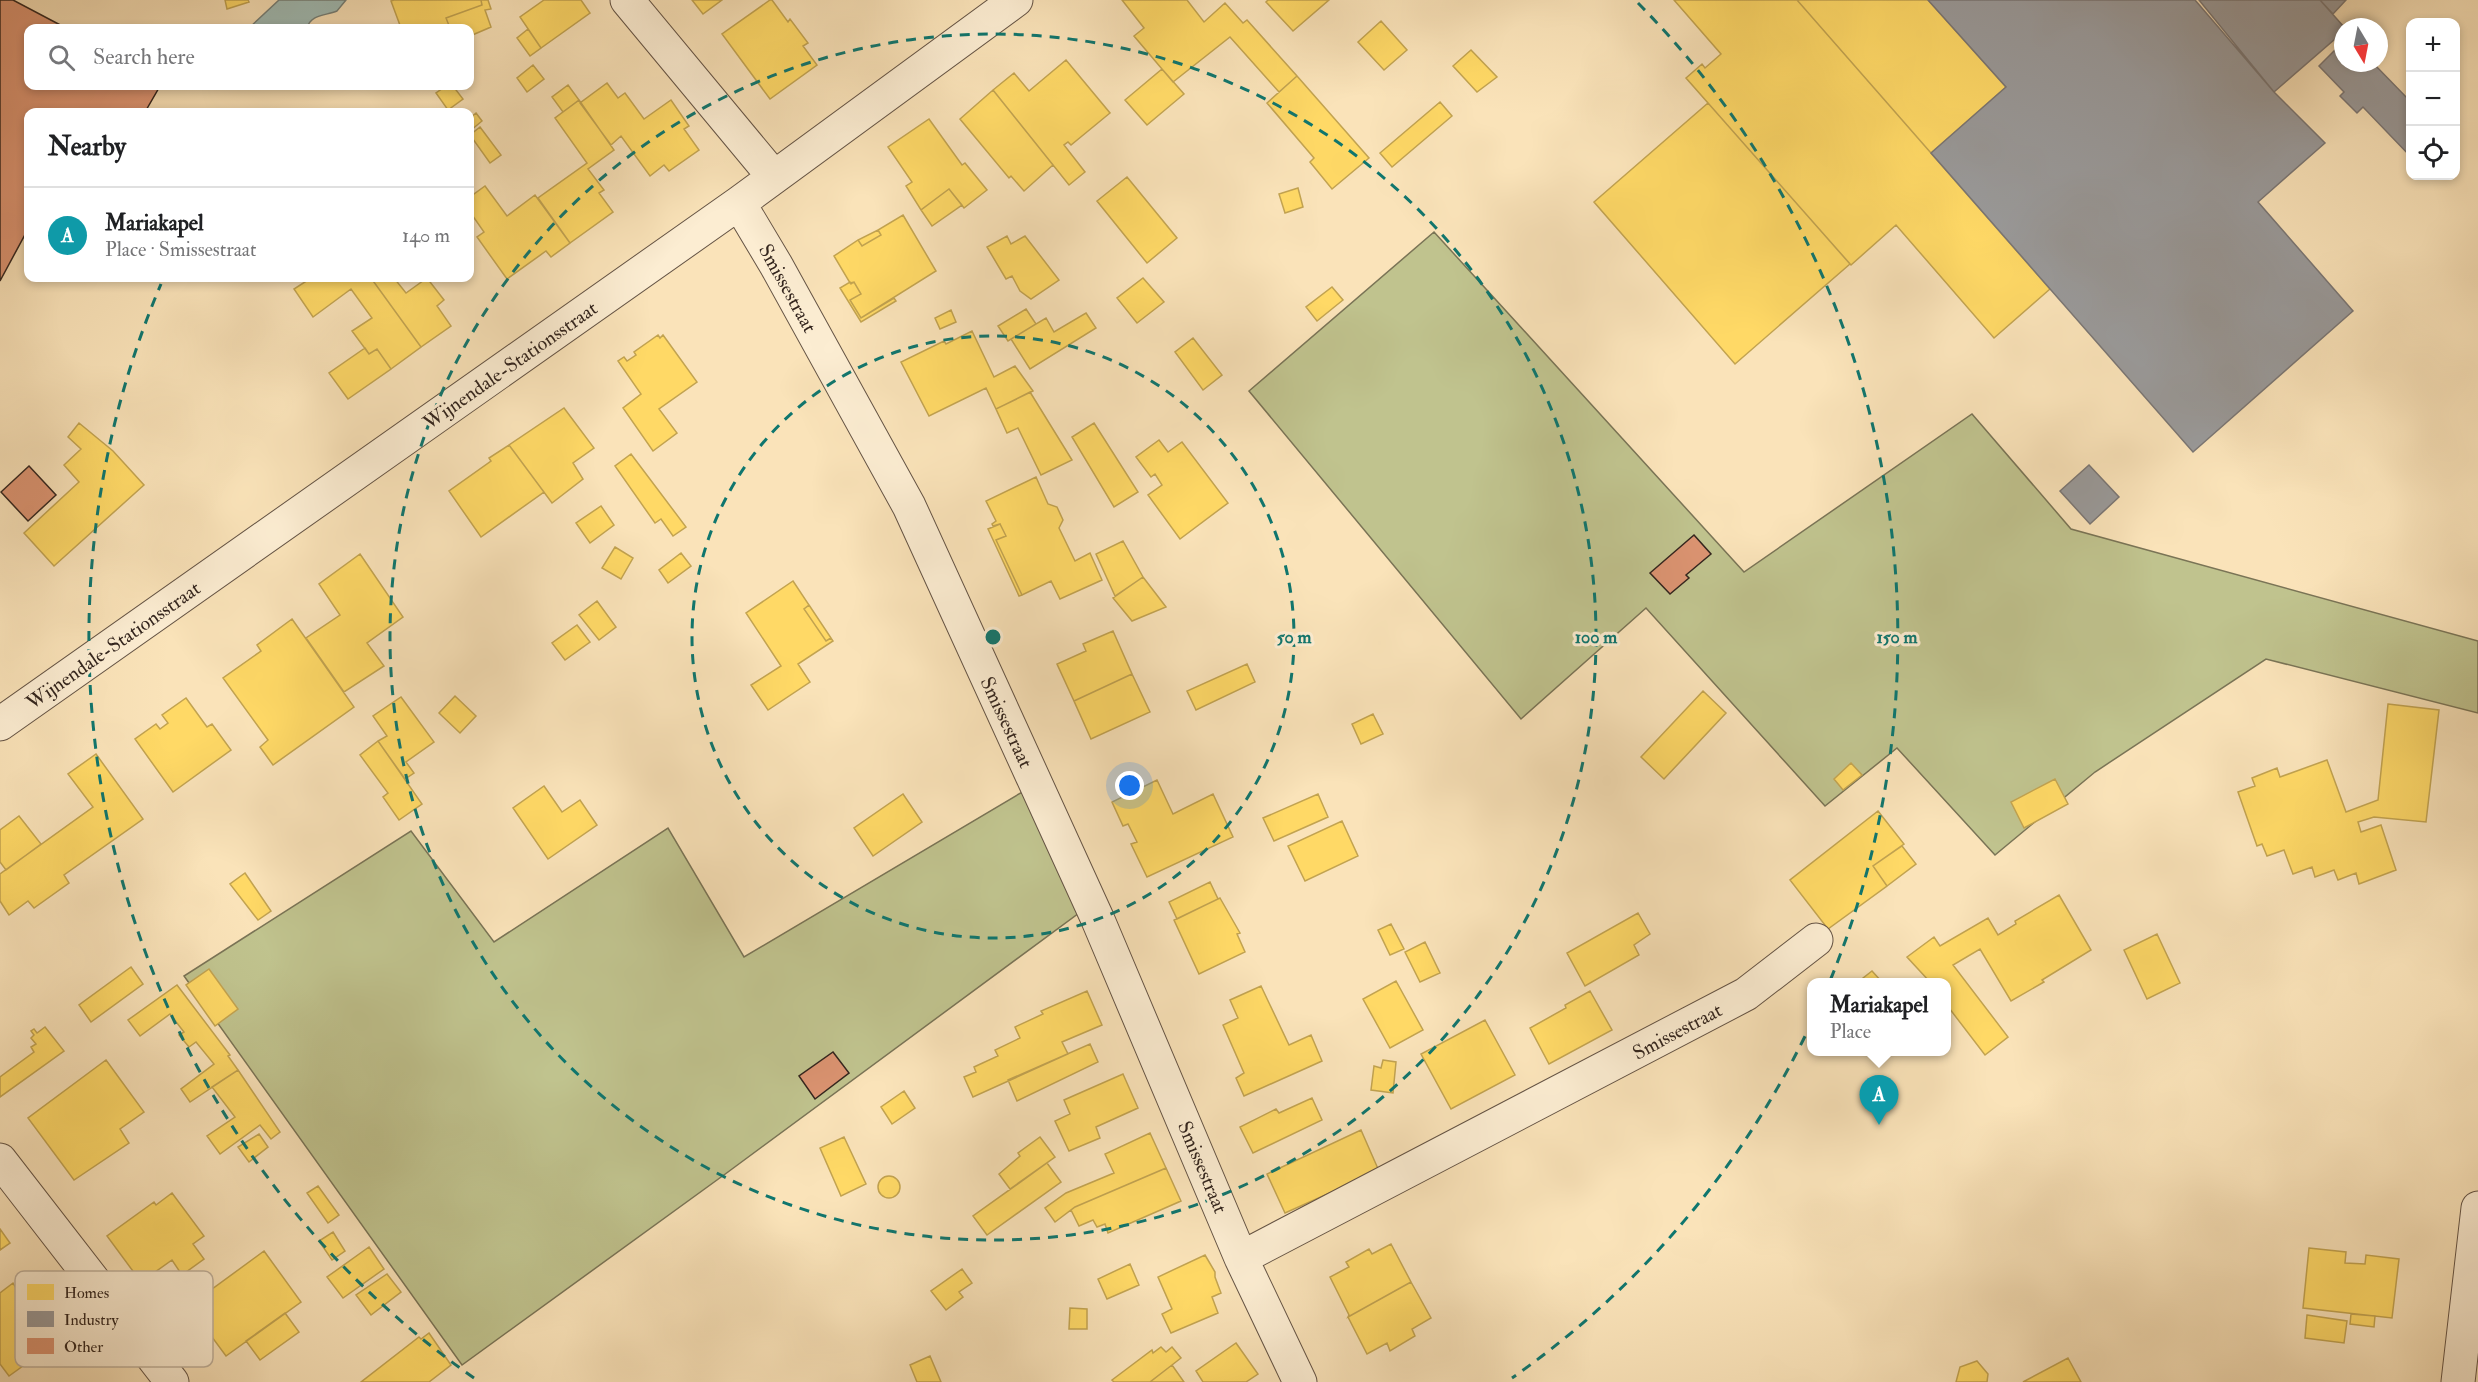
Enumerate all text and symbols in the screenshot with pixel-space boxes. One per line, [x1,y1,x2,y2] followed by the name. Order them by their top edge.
[2334,18,2388,72] north arrow
[2406,18,2460,180] map controls
[2406,18,2460,72] button: +
[24,24,474,90] search box
[45,41,78,74] icon: search
[93,43,195,71] text: Search here
[2406,72,2460,126] button: −
[2406,126,2460,180] button: locate
[48,131,126,163] text: Nearby
[105,209,204,237] text: Mariakapel
[61,223,74,248] text: A
[402,223,450,248] text: 140 m
[105,237,257,262] text: Place · Smissestraat
[753,239,822,337] street label: Smissestraat
[417,295,603,436] street label: Wijnendale-Stationsstraat
[20,575,206,716] street label: Wijnendale-Stationsstraat
[1277,626,1312,649] text: 50 m
[1575,626,1618,649] text: 100 m
[1876,626,1919,649] text: 150 m
[983,627,1003,647] centre of rings
[975,673,1039,772] street label: Smissestraat
[1115,771,1144,800] your location
[1807,978,1951,1056] popup
[1830,991,1928,1019] text: Mariakapel
[1628,997,1727,1065] street label: Smissestraat
[1830,1019,1871,1044] text: Place
[1860,1076,1898,1125] pin: A
[1172,1117,1233,1218] street label: Smissestraat
[15,1271,213,1367] legend
[64,1283,109,1303] text: Homes
[64,1310,119,1330] text: Industry
[64,1337,103,1357] text: Other

